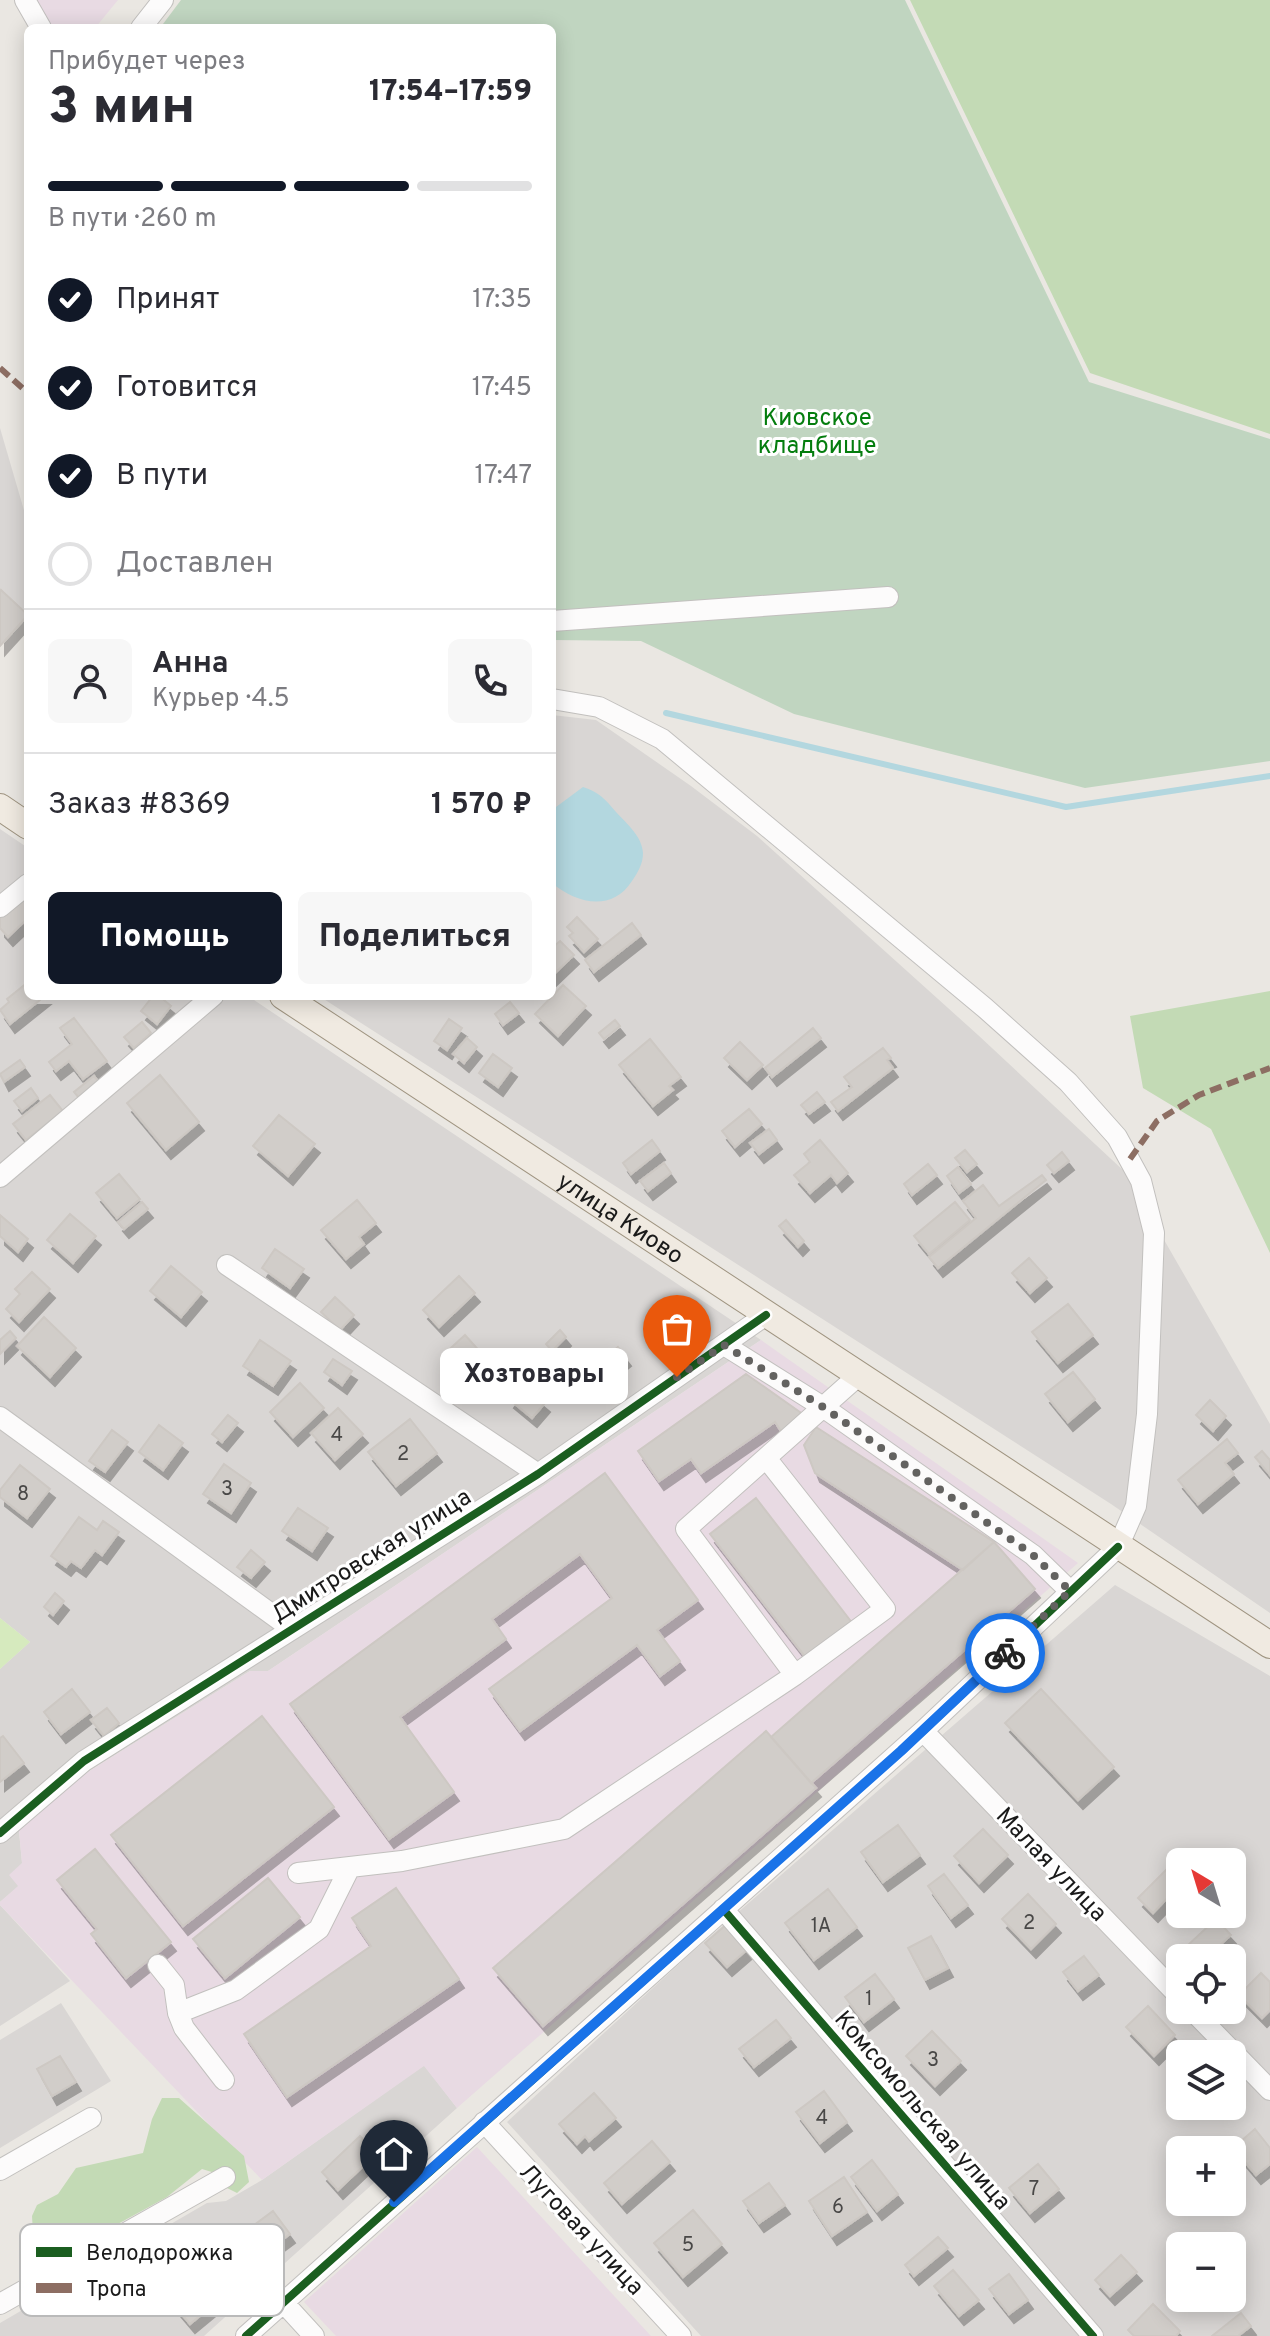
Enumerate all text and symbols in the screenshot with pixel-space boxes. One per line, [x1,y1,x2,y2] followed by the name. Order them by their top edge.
[48,46,246,79] text: Прибудет через
[369,74,532,111] text: 17:54–17:59
[48,76,195,142] text: 3 мин
[48,203,216,236] text: В пути · 260 m
[48,278,92,322] icon: check
[116,282,220,319] text: Принят
[472,284,532,317] text: 17:35
[48,366,92,410] icon: check
[116,370,258,407] text: Готовится
[472,372,532,405] text: 17:45
[758,404,876,462] park label: Киовское кладбище
[48,454,92,498] icon: check
[116,458,208,495] text: В пути
[475,460,532,493] text: 17:47
[116,546,273,583] text: Доставлен
[48,639,132,723] button: person
[448,639,532,723] button: phone
[152,646,229,683] text: Анна
[152,683,290,716] text: Курьер · 4.5
[48,787,231,824] text: Заказ #8369
[431,787,532,824] text: 1 570 ₽
[48,892,282,984] button: Помощь
[298,892,532,984] button: Поделиться
[551,1167,688,1272] street label: улица Киово
[643,1295,711,1377] pin
[655,1307,699,1351] icon: bag
[441,1349,629,1405] callout: Хозтовары
[464,1359,604,1392] text: Хозтовары
[331,1423,343,1449] house number: 4
[397,1442,409,1468] house number: 2
[221,1477,233,1503] house number: 3
[17,1482,29,1508] house number: 8
[267,1483,477,1630] street label: Дмитровская улица
[965,1613,1045,1693] courier
[983,1631,1027,1675] icon: bike
[989,1802,1112,1929] street label: Малая улица
[1166,1848,1246,1928] north arrow
[1166,1848,1246,2312] map controls
[1023,1911,1035,1937] house number: 2
[811,1914,831,1940] house number: 1А
[1166,1944,1246,2024] button: locate
[865,1987,873,2013] house number: 1
[827,2005,1016,2217] street label: Комсомольская улица
[1166,2040,1246,2120] button: layers
[927,2048,939,2074] house number: 3
[816,2106,828,2132] house number: 4
[360,2120,428,2202] pin
[372,2132,416,2176] icon: home
[1166,2136,1246,2216] button: +
[512,2158,649,2303] street label: Луговая улица
[1029,2177,1039,2203] house number: 7
[832,2195,844,2221] house number: 6
[20,2224,284,2316] legend
[1166,2232,1246,2312] button: −
[682,2233,694,2259] house number: 5
[86,2241,233,2268] text: Велодорожка
[86,2277,146,2304] text: Тропа

